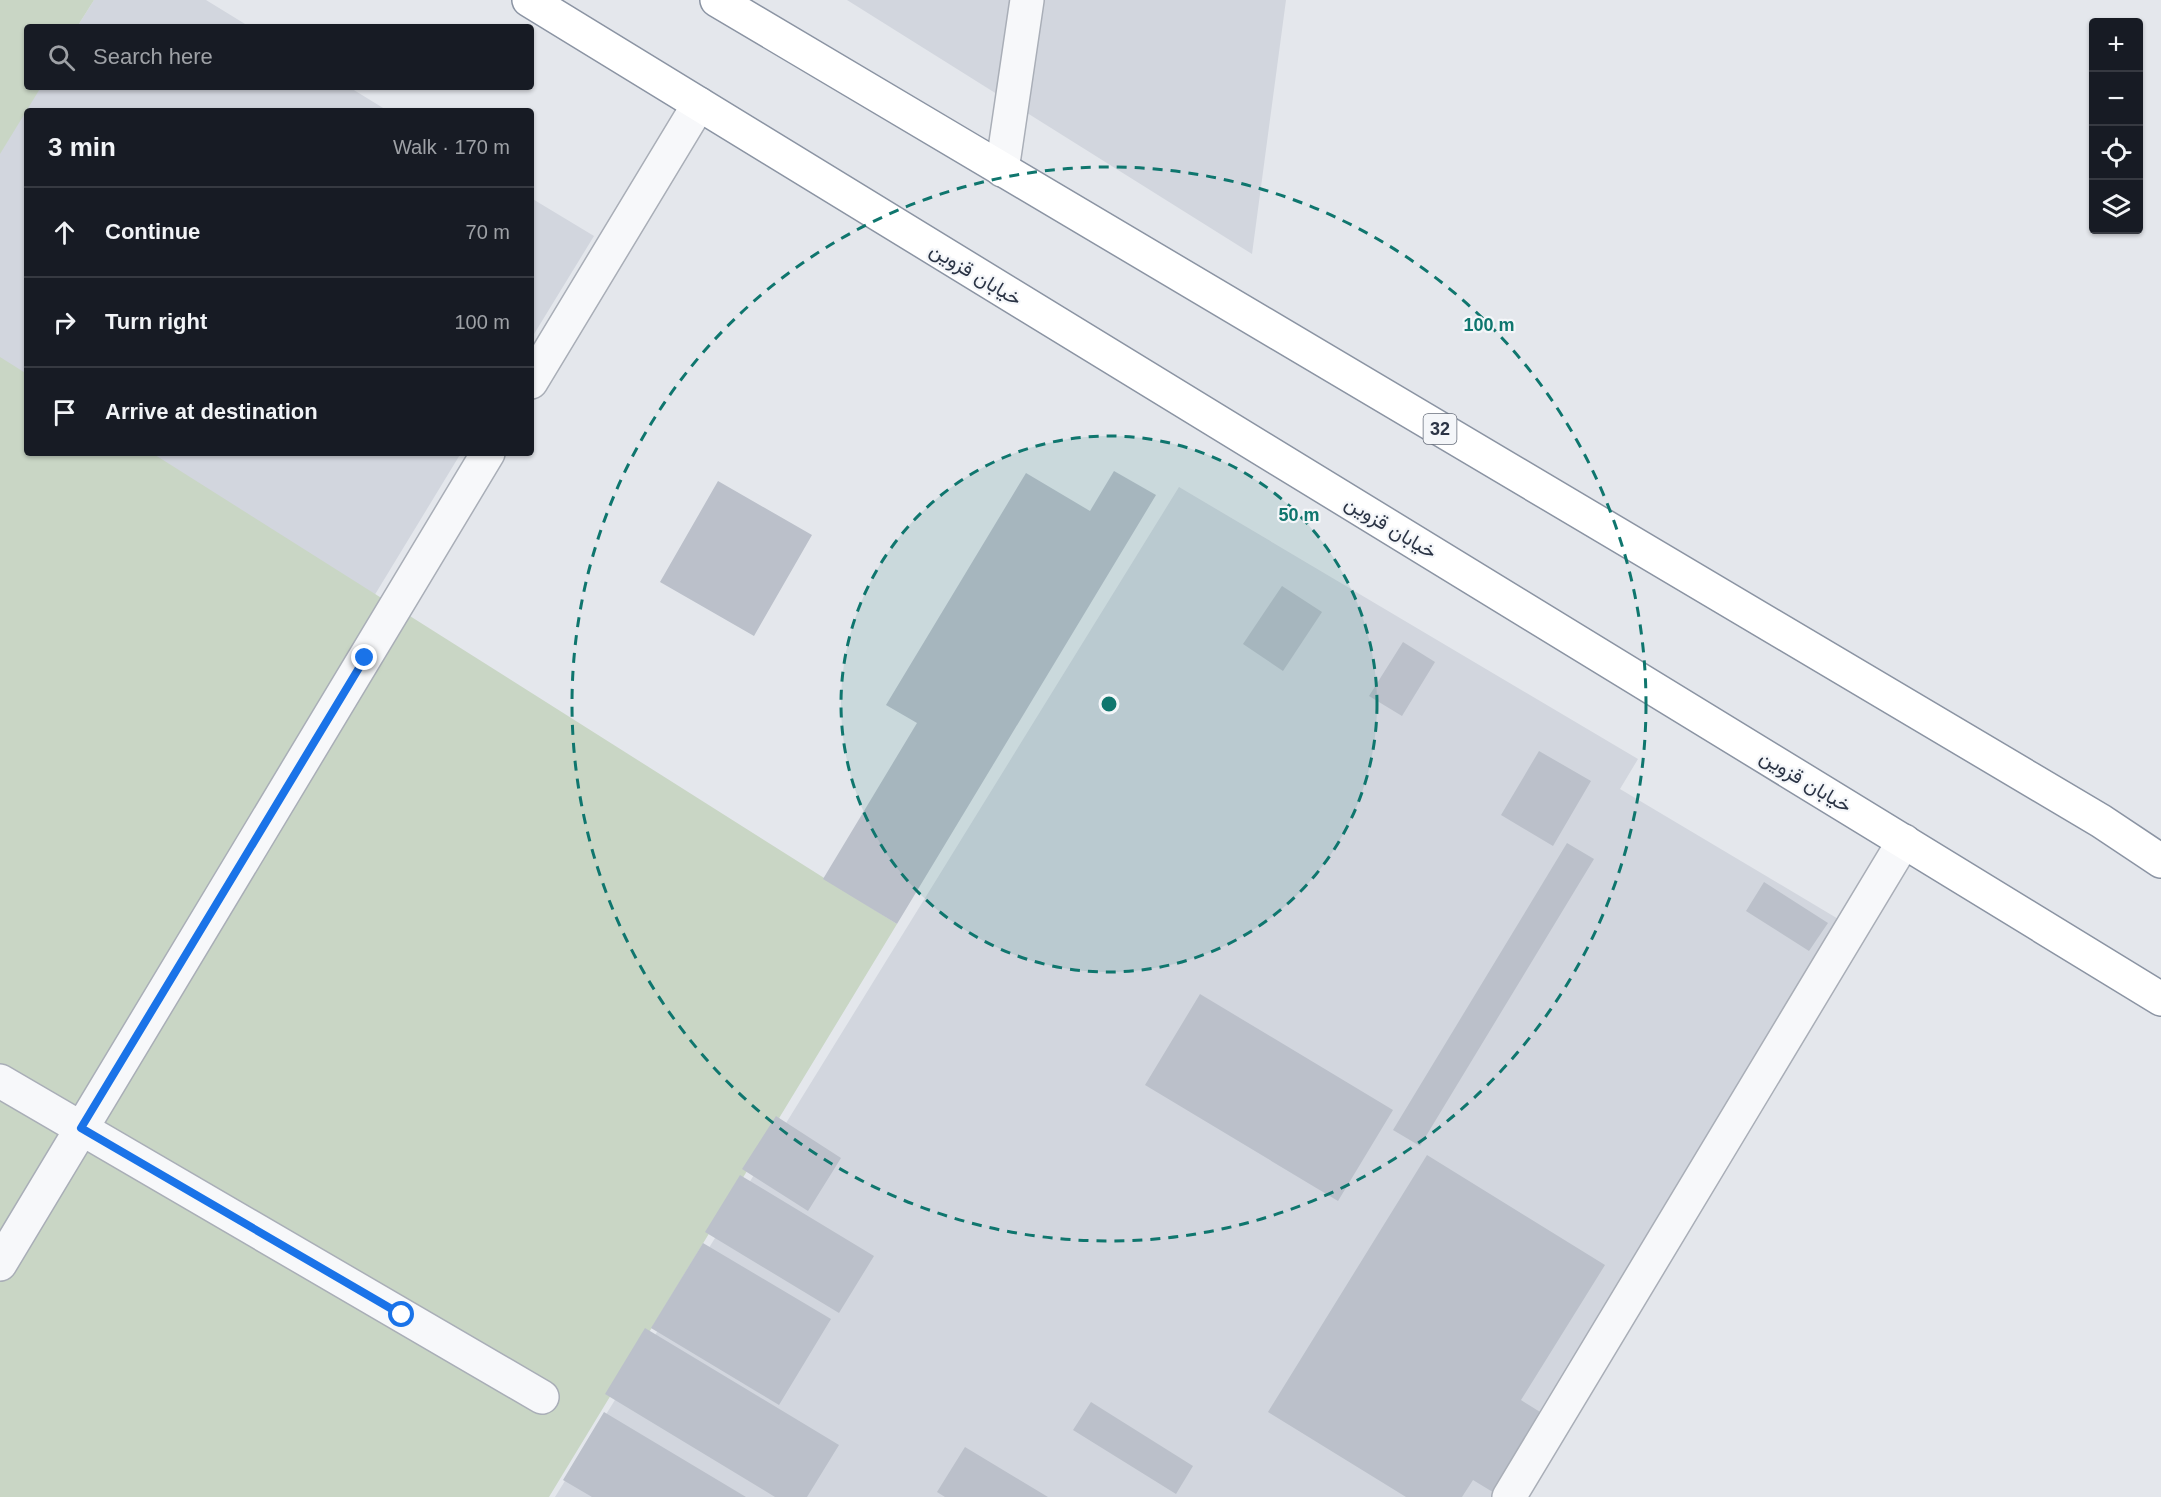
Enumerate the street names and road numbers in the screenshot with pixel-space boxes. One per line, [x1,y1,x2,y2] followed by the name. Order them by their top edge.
[925,238,1026,312] street label: خیابان قزوین
[1424,414,1456,444] road number: 32
[1340,491,1441,565] street label: خیابان قزوین
[1755,745,1856,819] street label: خیابان قزوین

